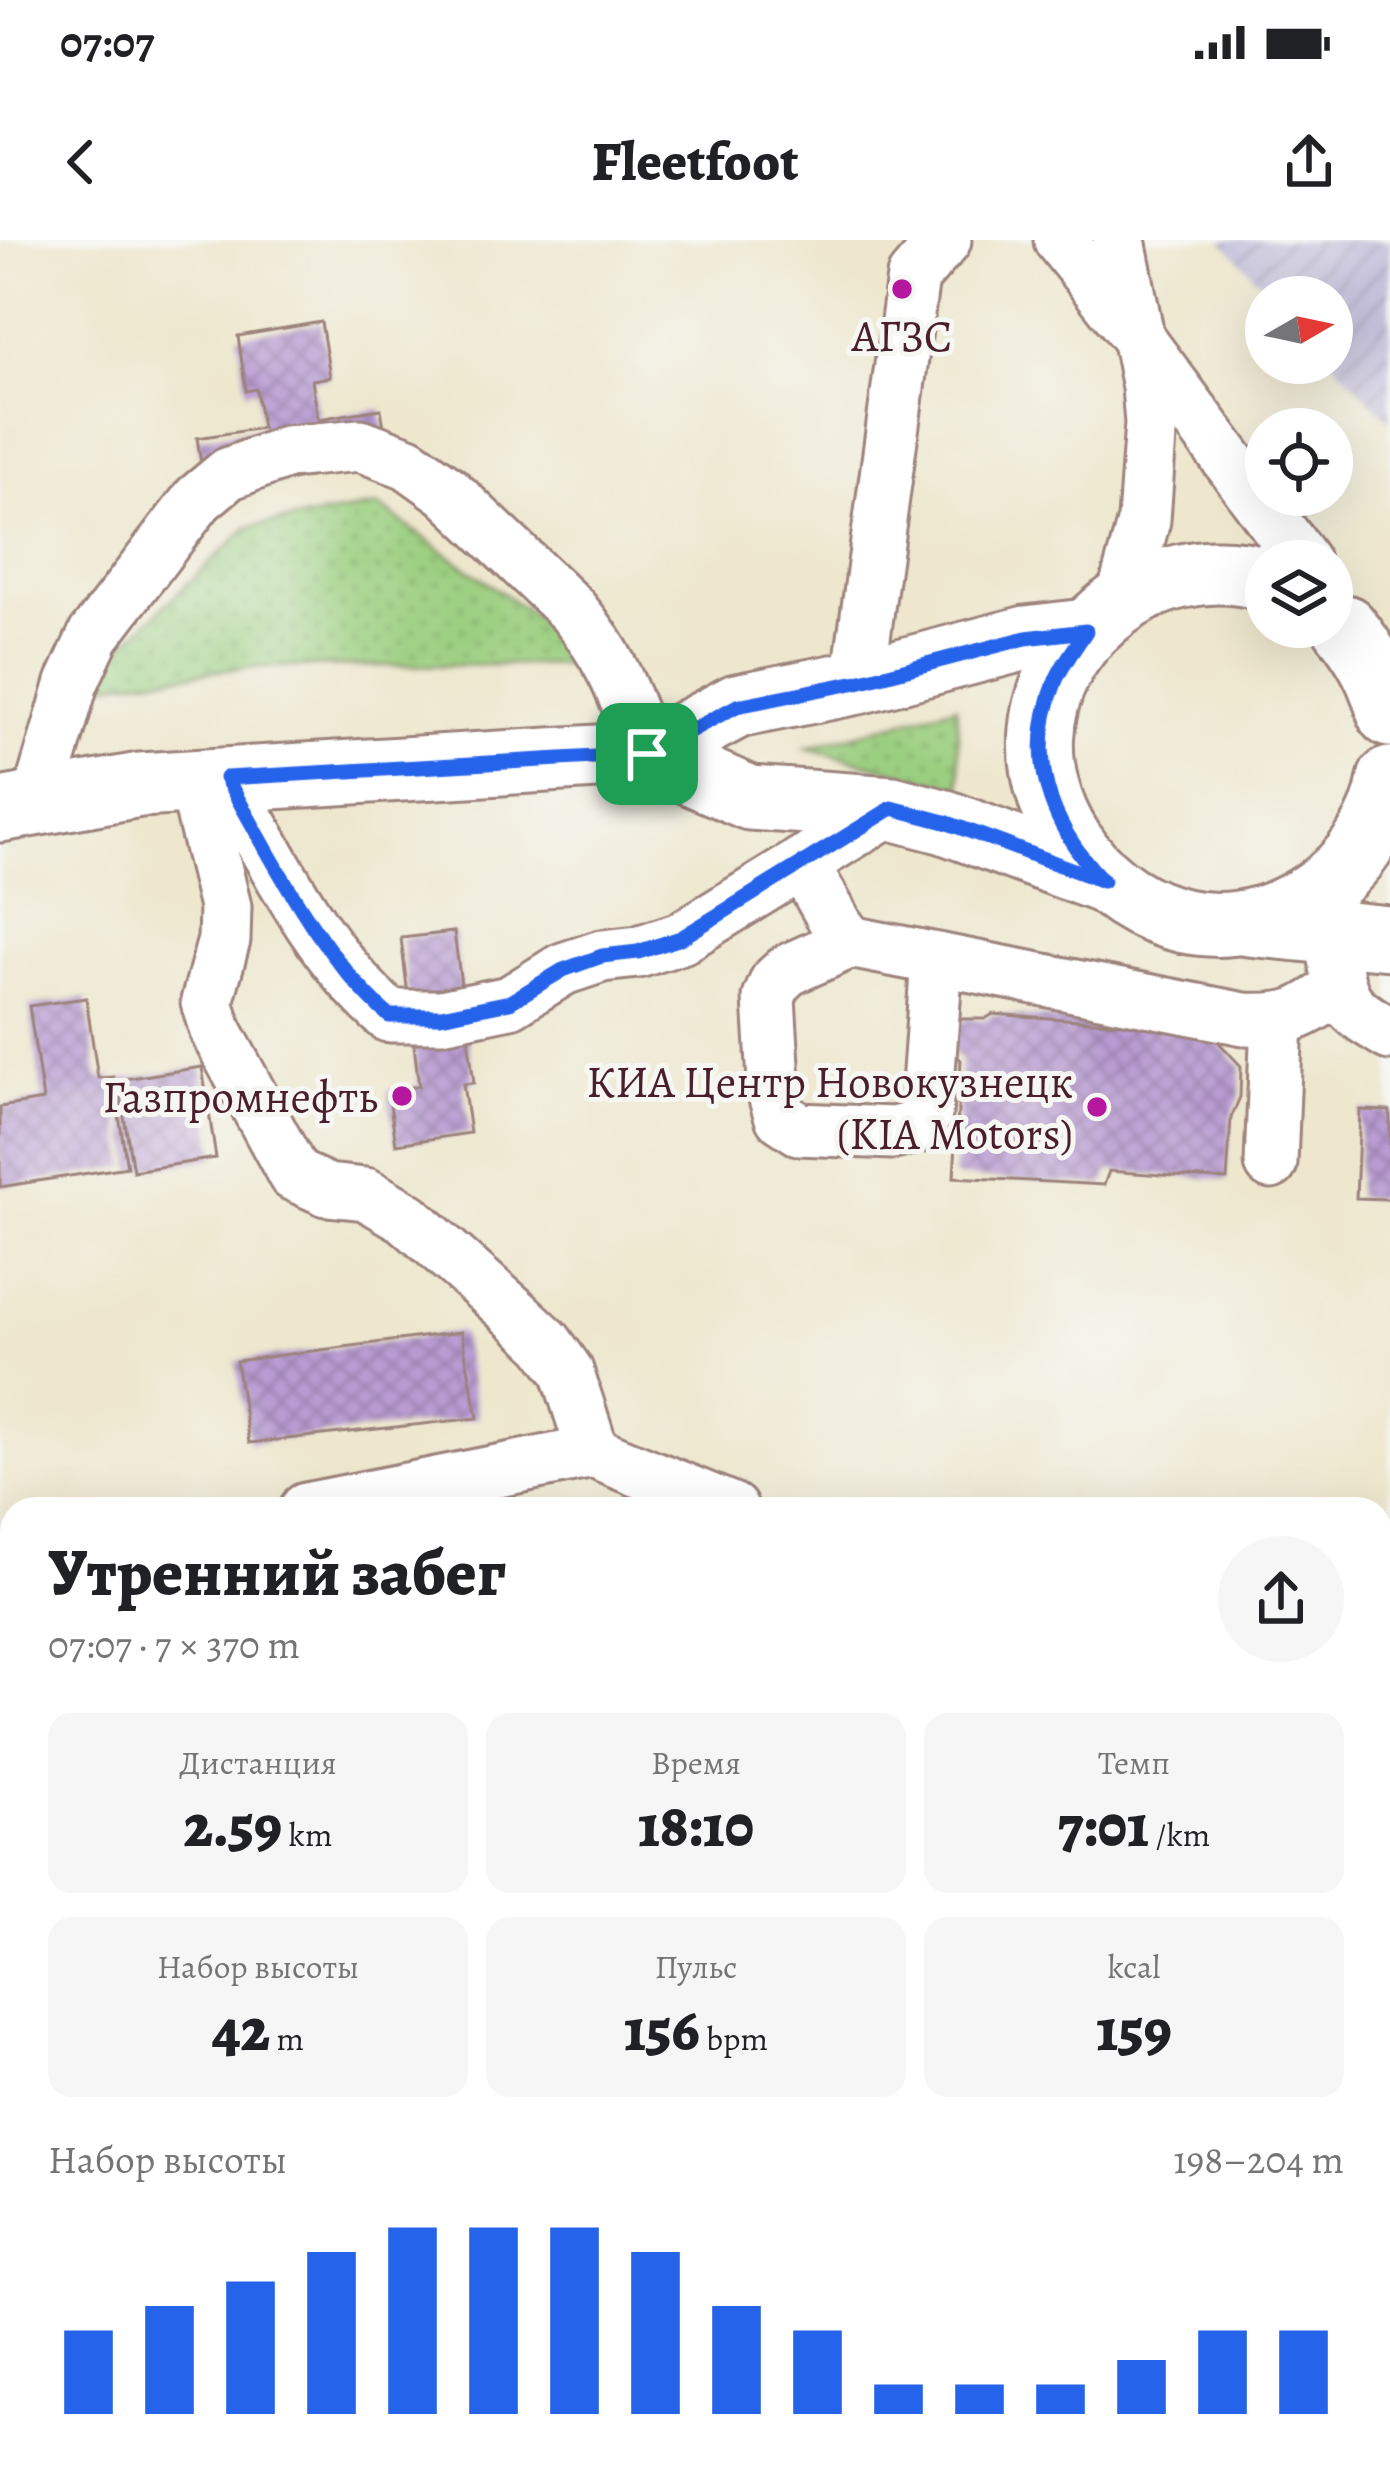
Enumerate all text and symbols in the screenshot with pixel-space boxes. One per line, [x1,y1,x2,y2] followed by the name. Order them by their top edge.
[60,11,154,73] text: 07:07
[592,125,798,199] text: Fleetfoot
[48,129,114,195] icon: back
[1276,129,1342,195] icon: share
[889,276,915,302] marker: АГЗС
[1245,276,1353,384] north arrow
[1245,276,1353,648] map controls
[851,305,952,367] place label: АГЗС
[1245,408,1353,516] button: locate
[1245,540,1353,648] button: layers
[596,703,698,805] pin
[614,721,680,787] icon: arrive
[586,1051,1073,1165] place label: КИА Центр Новокузнецк (KIA Motors)
[103,1066,378,1128] place label: Газпромнефть
[389,1083,415,1109] marker: Газпромнефть
[1084,1094,1110,1120] marker: КИА Центр Новокузнецк (KIA Motors)
[48,1528,506,1618] text: Утренний забег
[1218,1536,1344,1662] button: share
[48,1618,300,1671] text: 07:07 · 7 × 370 m
[179,1740,337,1785] text: Дистанция
[651,1740,741,1785] text: Время
[1098,1740,1170,1785] text: Темп
[184,1785,282,1867] text: 2.59
[638,1785,754,1867] text: 18:10
[1058,1785,1149,1867] text: 7:01
[282,1812,332,1857] text: km
[1149,1812,1210,1857] text: /km
[157,1944,359,1989] text: Набор высоты
[655,1944,737,1989] text: Пульс
[1108,1944,1160,1989] text: kcal
[212,1989,270,2071] text: 42
[624,1989,700,2071] text: 156
[1096,1989,1172,2071] text: 159
[270,2016,304,2061] text: m
[700,2016,768,2061] text: bpm
[48,2133,287,2186] text: Набор высоты
[1173,2133,1344,2186] text: 198–204 m

